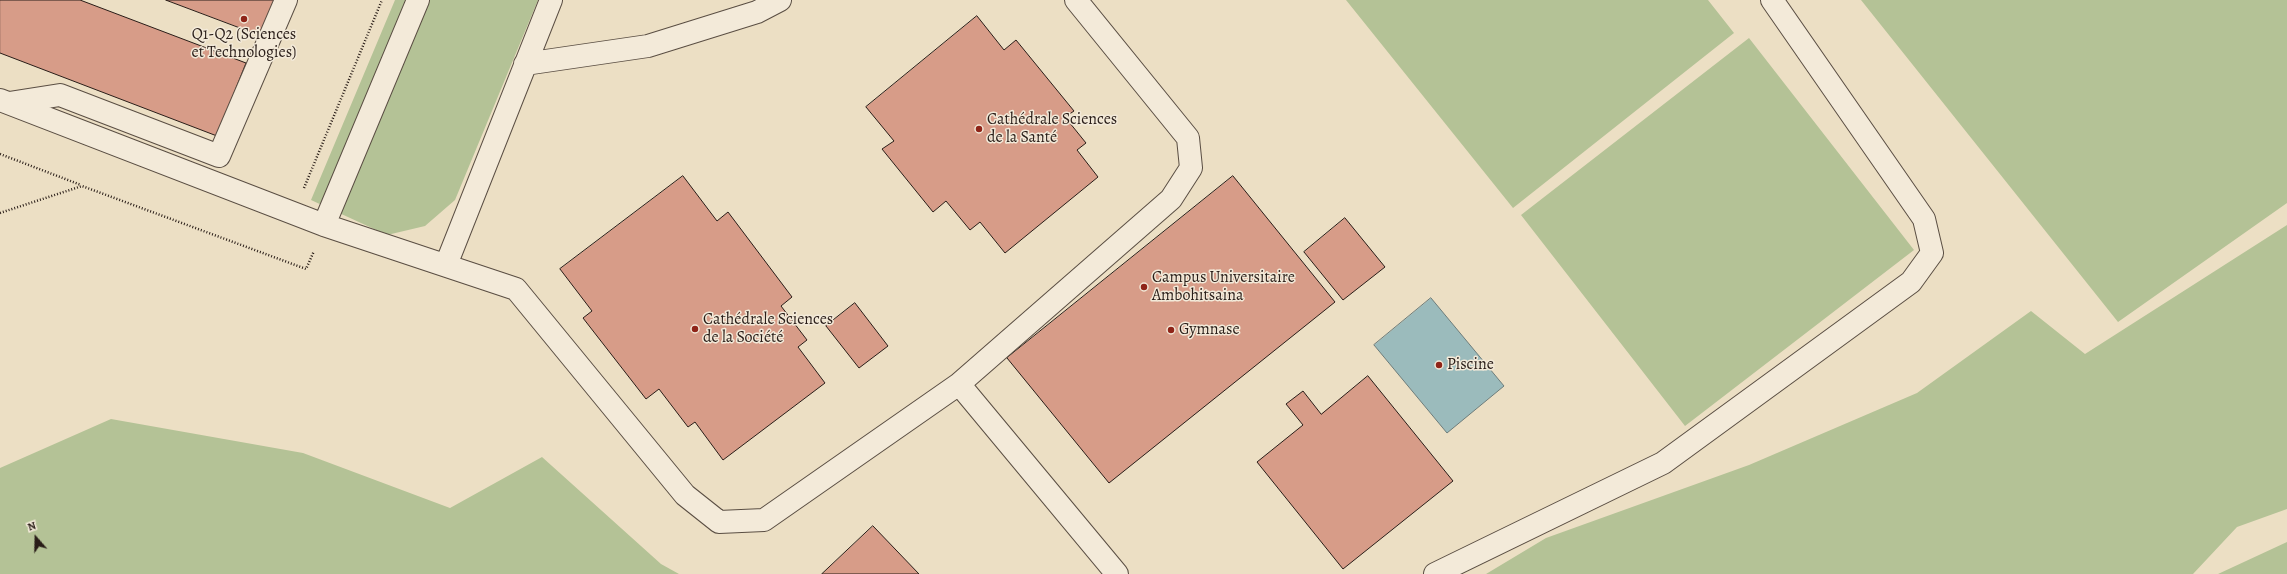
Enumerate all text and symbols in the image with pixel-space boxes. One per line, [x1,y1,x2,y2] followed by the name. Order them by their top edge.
[239,14,249,24] marker: Q1-Q2 (Sciences et Technologies)
[191,25,297,63] place label: Q1-Q2 (Sciences et Technologies)
[987,110,1117,148] place label: Cathédrale Sciences de la Santé
[974,124,984,134] marker: Cathédrale Sciences de la Santé
[1152,268,1295,306] place label: Campus Universitaire Ambohitsaina
[1139,282,1149,292] marker: Campus Universitaire Ambohitsaina
[703,310,833,348] place label: Cathédrale Sciences de la Société
[1179,320,1240,340] place label: Gymnase
[690,324,700,334] marker: Cathédrale Sciences de la Société
[1166,325,1176,335] marker: Gymnase
[1447,355,1494,375] place label: Piscine
[1434,360,1444,370] marker: Piscine
[16,518,56,558] north arrow
[25,518,38,535] text: N

